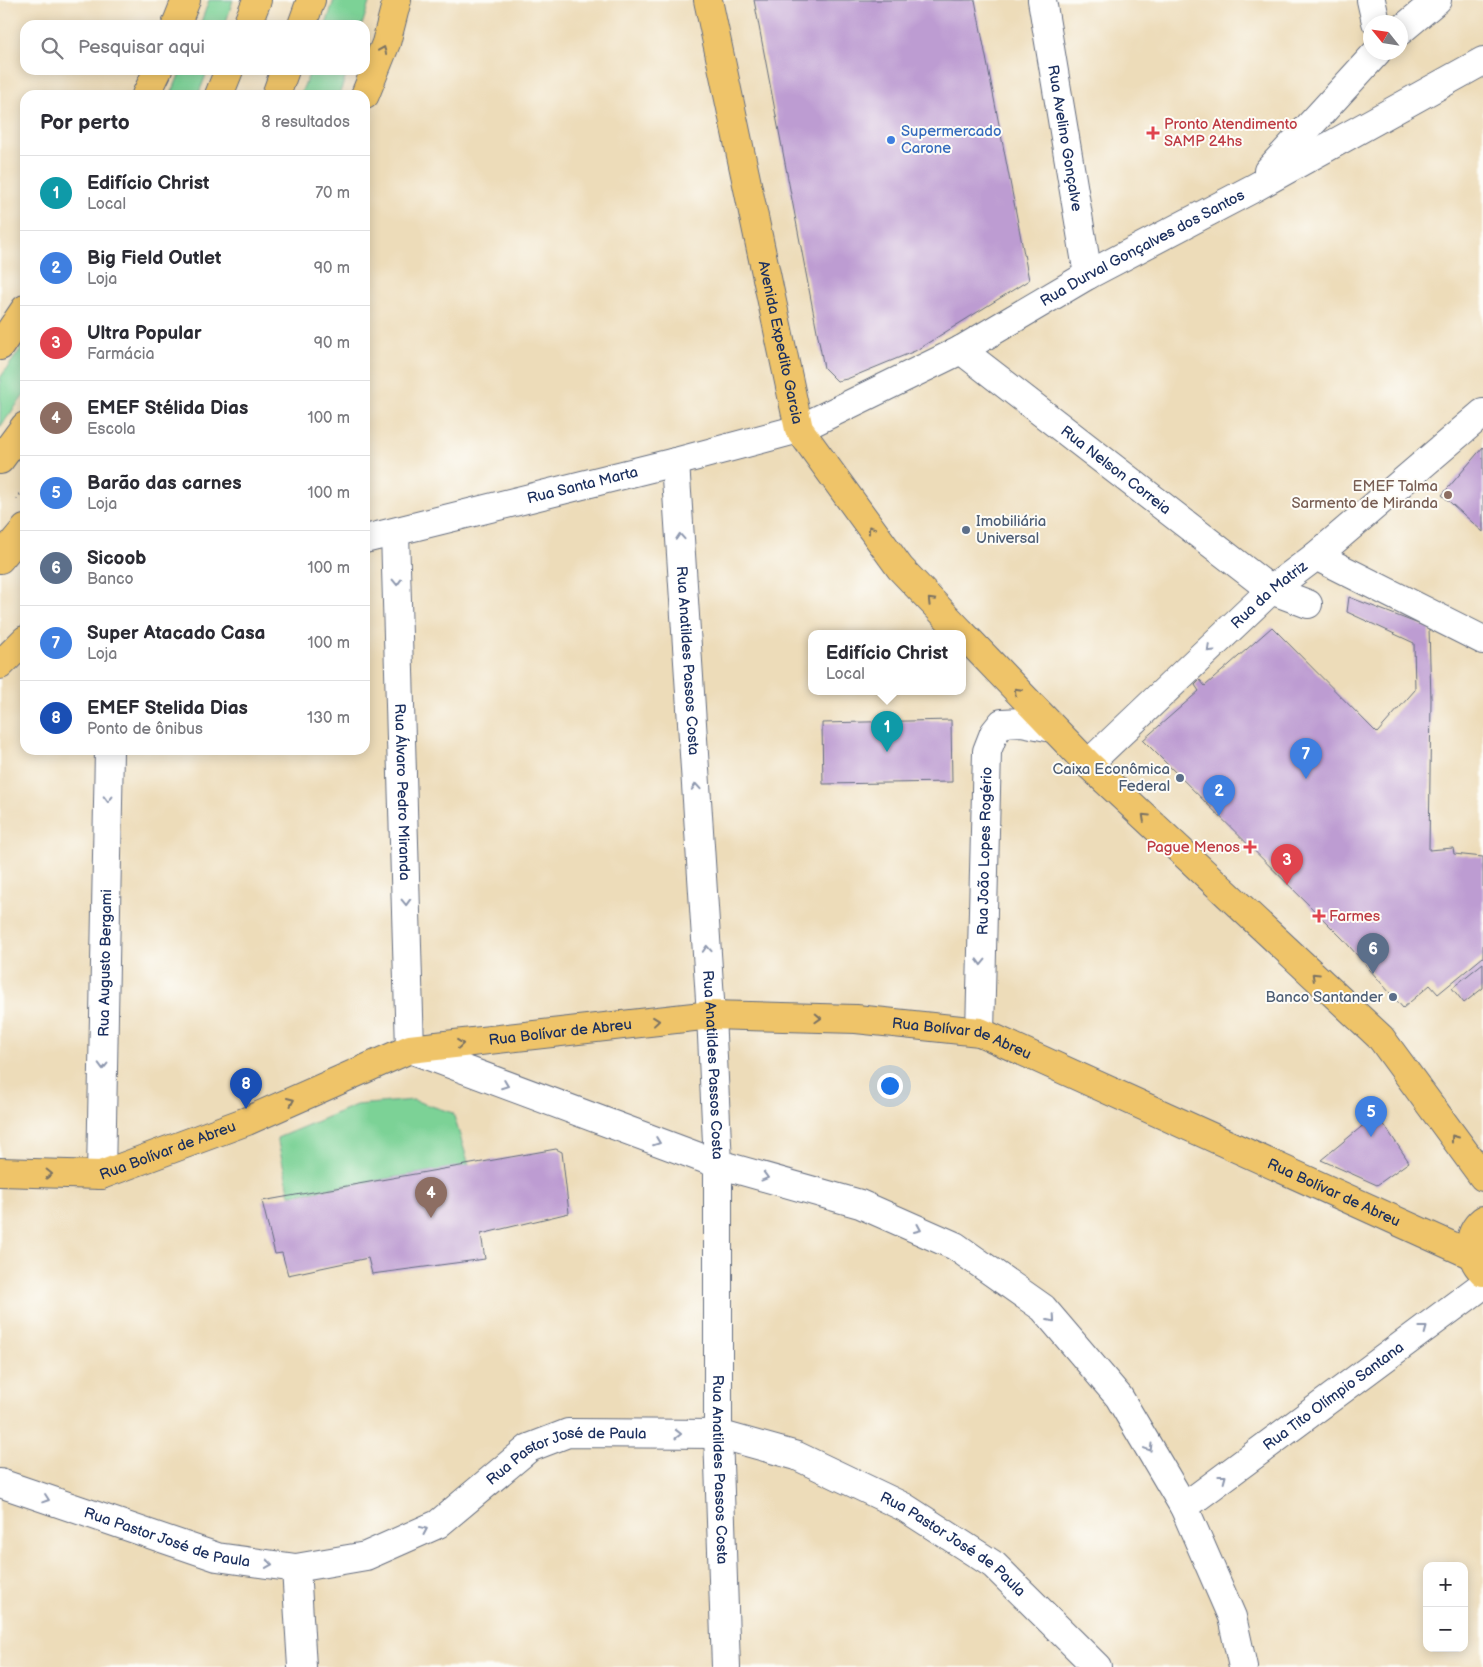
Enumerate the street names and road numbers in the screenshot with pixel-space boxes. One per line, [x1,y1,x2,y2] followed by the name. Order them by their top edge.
[1043,63,1086,213] street label: Rua Avelino Gonçalve
[1037,185,1248,311] street label: Rua Durval Gonçalves dos Santos
[754,259,807,426] street label: Avenida Expedito Garcia
[1057,422,1175,519] street label: Rua Nelson Correia
[525,463,640,508] street label: Rua Santa Marta
[1227,556,1312,633] street label: Rua da Matriz
[672,565,703,756] street label: Rua Anatildes Passos Costa
[390,703,414,881] street label: Rua Álvaro Pedro Miranda
[973,767,997,935] street label: Rua João Lopes Rogério
[95,889,116,1037] street label: Rua Augusto Bergami
[698,970,727,1160] street label: Rua Anatildes Passos Costa
[891,1014,1034,1064] street label: Rua Bolívar de Abreu
[488,1015,633,1050] street label: Rua Bolívar de Abreu
[97,1117,239,1185] street label: Rua Bolívar de Abreu
[1264,1154,1403,1231] street label: Rua Bolívar de Abreu
[1259,1338,1408,1455] street label: Rua Tito Olímpio Santana
[708,1375,731,1565] street label: Rua Anatildes Passos Costa
[482,1424,647,1490] street label: Rua Pastor José de Paula
[877,1488,1029,1601] street label: Rua Pastor José de Paula
[81,1503,251,1572] street label: Rua Pastor José de Paula

